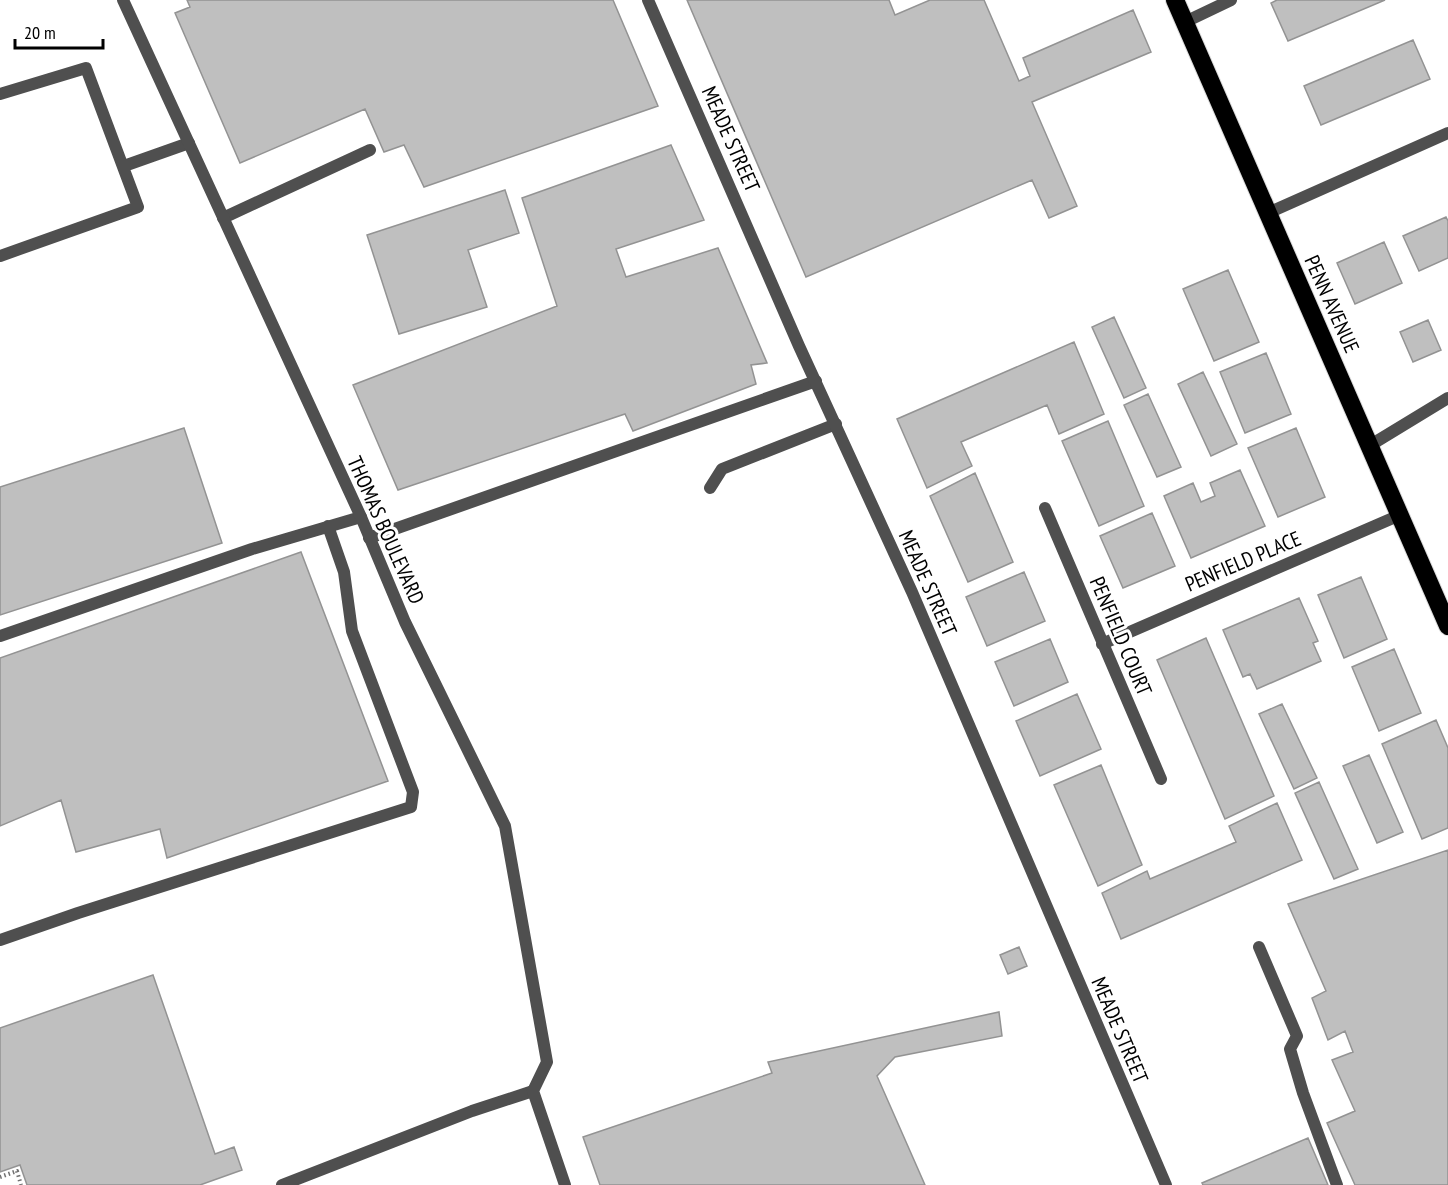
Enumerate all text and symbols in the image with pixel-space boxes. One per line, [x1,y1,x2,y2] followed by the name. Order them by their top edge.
[15,12,104,50] scale bar
[24,21,56,44] text: 20 m
[696,82,766,197] street label: MEADE STREET
[1299,251,1365,357] street label: PENN AVENUE
[341,452,431,608] street label: THOMAS BOULEVARD
[1181,525,1305,597] street label: PENFIELD PLACE
[893,526,963,641] street label: MEADE STREET
[1084,572,1158,700] street label: PENFIELD COURT
[1086,973,1155,1088] street label: MEADE STREET

